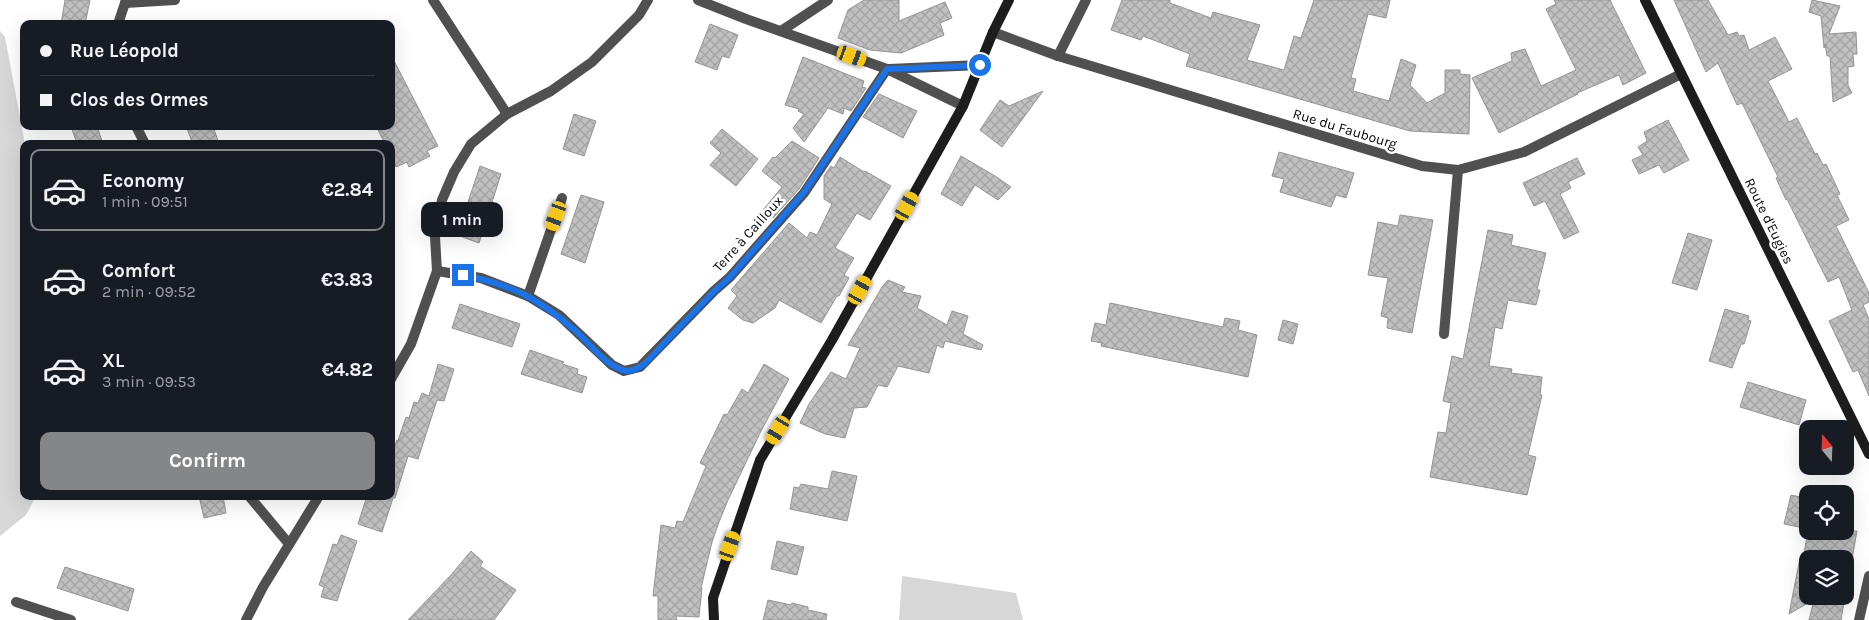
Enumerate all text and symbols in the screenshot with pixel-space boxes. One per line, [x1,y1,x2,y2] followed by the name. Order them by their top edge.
[70,40,179,62] text: Rue Léopold
[835,44,868,68] car
[969,54,991,76] route start
[70,89,209,111] text: Clos des Ormes
[1291,105,1399,153] street label: Rue du Faubourg
[42,168,87,213] icon: car
[102,170,184,192] text: Economy
[1741,175,1797,267] street label: Route d'Eugies
[322,179,373,201] text: €2.84
[893,189,920,223] car
[102,192,188,211] text: 1 min · 09:51
[709,192,787,276] street label: Terre à Cailloux
[543,199,568,233] car
[422,202,504,238] callout: 1 min
[442,210,482,229] text: 1 min
[42,258,87,303] icon: car
[102,260,176,282] text: Comfort
[452,264,474,286] route end
[321,269,373,291] text: €3.83
[846,273,873,307] car
[102,282,196,301] text: 2 min · 09:52
[42,348,87,393] icon: car
[102,350,124,372] text: XL
[322,359,373,381] text: €4.82
[102,372,196,391] text: 3 min · 09:53
[763,413,792,447] car
[1799,420,1854,475] north arrow
[1799,420,1854,605] map controls
[40,432,375,490] button: Confirm
[1799,485,1854,540] button: locate
[718,529,741,563] car
[1799,550,1854,605] button: layers

